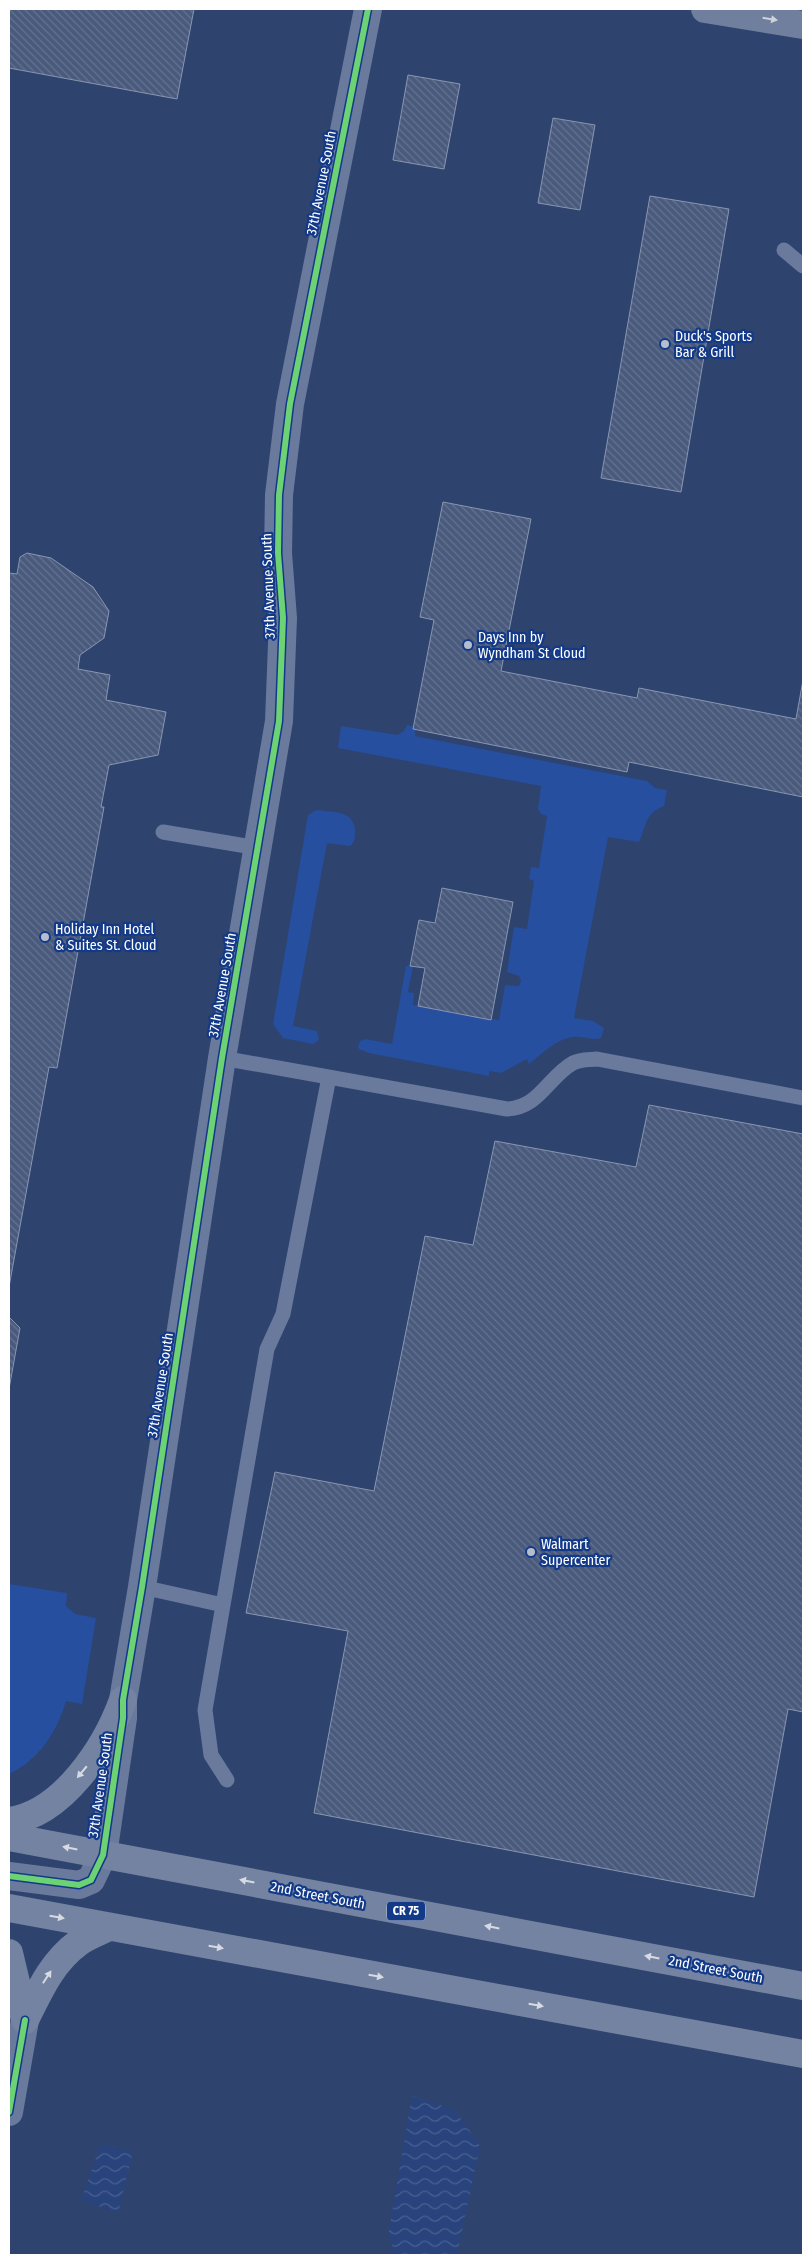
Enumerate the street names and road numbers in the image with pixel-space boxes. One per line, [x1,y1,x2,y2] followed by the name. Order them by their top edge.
[303,129,340,237] street label: 37th Avenue South
[258,533,279,639] street label: 37th Avenue South
[205,931,240,1039] street label: 37th Avenue South
[144,1331,177,1439] street label: 37th Avenue South
[85,1731,116,1839] street label: 37th Avenue South
[269,1878,366,1913] street label: 2nd Street South
[387,1902,425,1920] road number: CR 75
[667,1952,764,1987] street label: 2nd Street South

